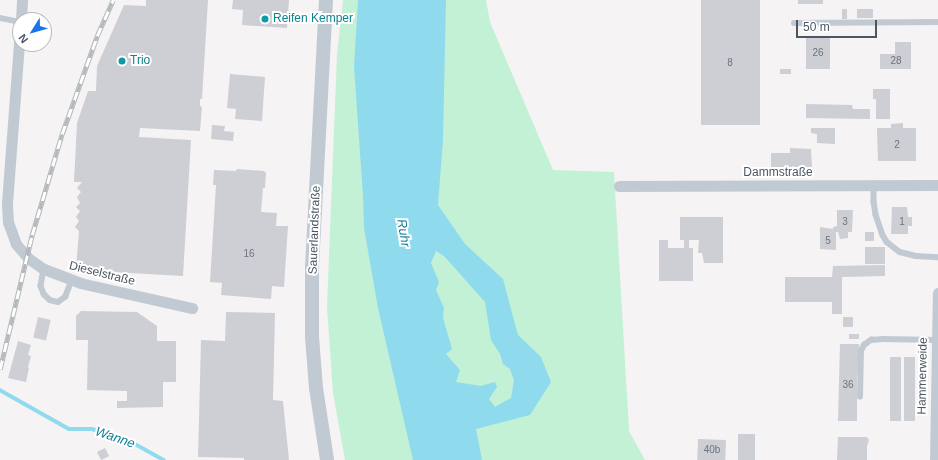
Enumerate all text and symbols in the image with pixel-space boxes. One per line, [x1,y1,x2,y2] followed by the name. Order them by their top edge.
[12,12,52,52] north arrow
[273,12,353,26] place label: Reifen Kemper
[798,12,879,38] scale bar
[260,14,270,24] marker: Reifen Kemper
[803,20,830,34] text: 50 m
[16,32,30,45] text: N
[812,47,824,59] house number: 26
[130,54,150,68] place label: Trio
[890,55,902,67] house number: 28
[117,56,127,66] marker: Trio
[727,57,733,69] house number: 8
[894,139,900,151] house number: 2
[743,166,813,180] street label: Dammstraße
[306,185,324,275] street label: Sauerlandstraße
[842,216,848,228] house number: 3
[899,216,905,228] house number: 1
[393,218,413,248] water label: Ruhr
[825,235,831,247] house number: 5
[243,248,255,260] house number: 16
[68,259,136,289] street label: Dieselstraße
[915,337,931,415] street label: Hammerweide
[842,379,854,391] house number: 36
[93,424,137,452] water label: Wanne
[704,444,720,456] house number: 40b

